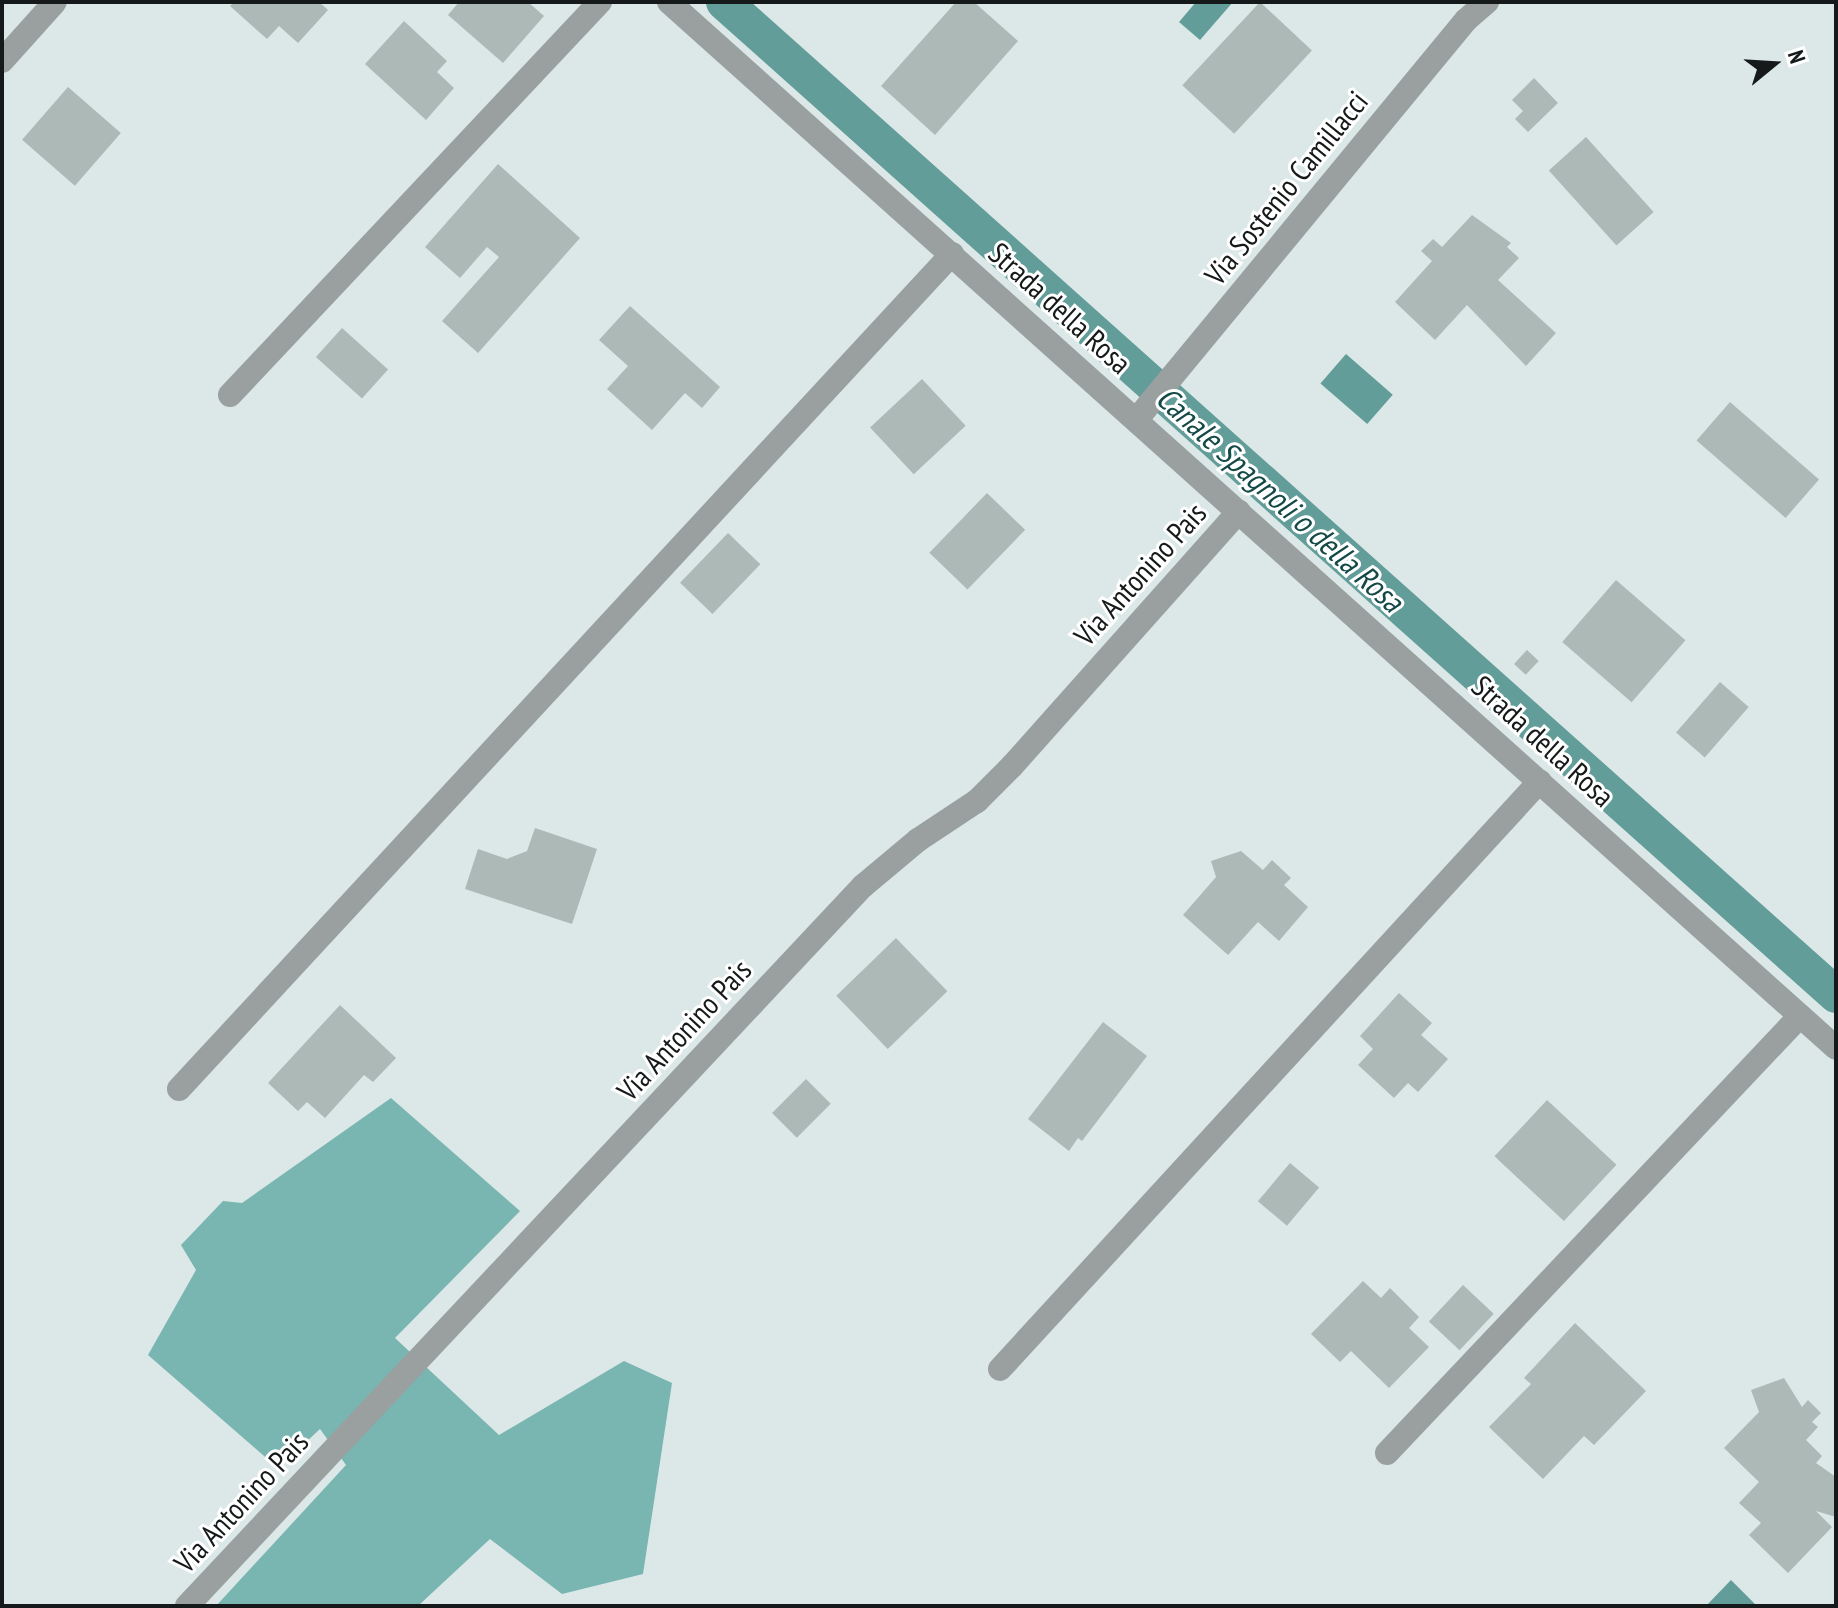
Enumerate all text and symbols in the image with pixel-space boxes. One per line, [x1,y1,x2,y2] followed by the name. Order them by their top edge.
[1734,24,1814,104] north arrow
[1782,47,1812,67] text: N
[1197,84,1375,292] street label: Via Sostenio Camillacci
[982,235,1138,381] street label: Strada della Rosa
[1149,378,1411,620] water label: Canale Spagnoli o della Rosa
[1066,495,1214,653] street label: Via Antonino Pais
[1465,668,1621,814] street label: Strada della Rosa
[609,952,759,1108] street label: Via Antonino Pais
[166,1424,316,1580] street label: Via Antonino Pais

